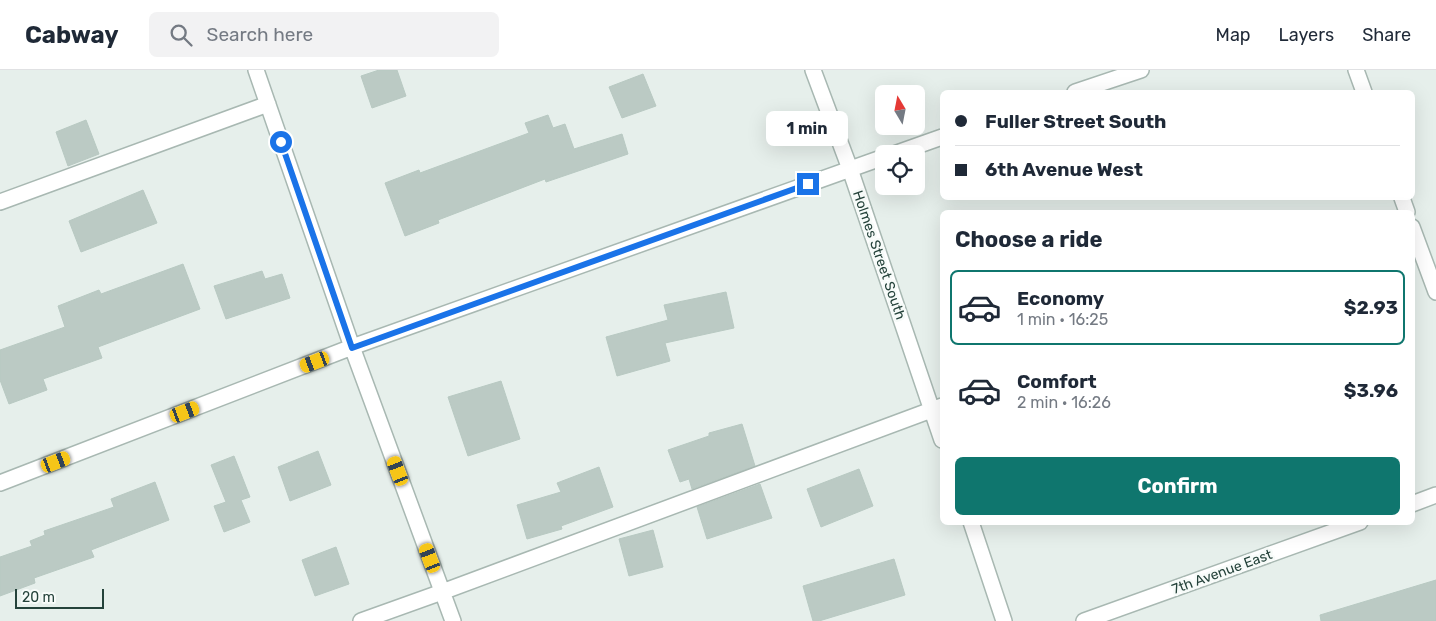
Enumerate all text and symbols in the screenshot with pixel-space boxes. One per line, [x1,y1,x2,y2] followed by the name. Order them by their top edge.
[149,12,499,57] search box
[25,21,119,49] text: Cabway
[167,21,195,49] icon: search
[207,23,313,46] text: Search here
[1216,24,1251,46] text: Map
[1279,24,1334,46] text: Layers
[1362,24,1411,46] text: Share
[875,85,925,135] north arrow
[875,85,925,195] map controls
[985,110,1166,133] text: Fuller Street South
[767,112,849,146] callout: 1 min
[787,119,827,138] text: 1 min
[270,131,292,153] route start
[875,145,925,195] button: locate
[985,158,1143,181] text: 6th Avenue West
[797,173,819,195] route end
[849,188,909,322] street label: Holmes Street South
[955,226,1102,253] text: Choose a ride
[957,285,1002,330] icon: car
[1017,287,1104,310] text: Economy
[1344,296,1398,319] text: $2.93
[1017,310,1108,329] text: 1 min · 16:25
[298,350,331,374] car
[957,368,1002,413] icon: car
[1017,370,1097,393] text: Comfort
[1344,379,1398,402] text: $3.96
[1017,393,1111,412] text: 2 min · 16:26
[168,400,201,424] car
[39,450,72,474] car
[385,454,410,488] car
[955,457,1400,515] button: Confirm
[417,541,442,575] car
[1170,546,1275,598] street label: 7th Avenue East
[15,586,104,609] scale bar
[22,589,55,606] text: 20 m

